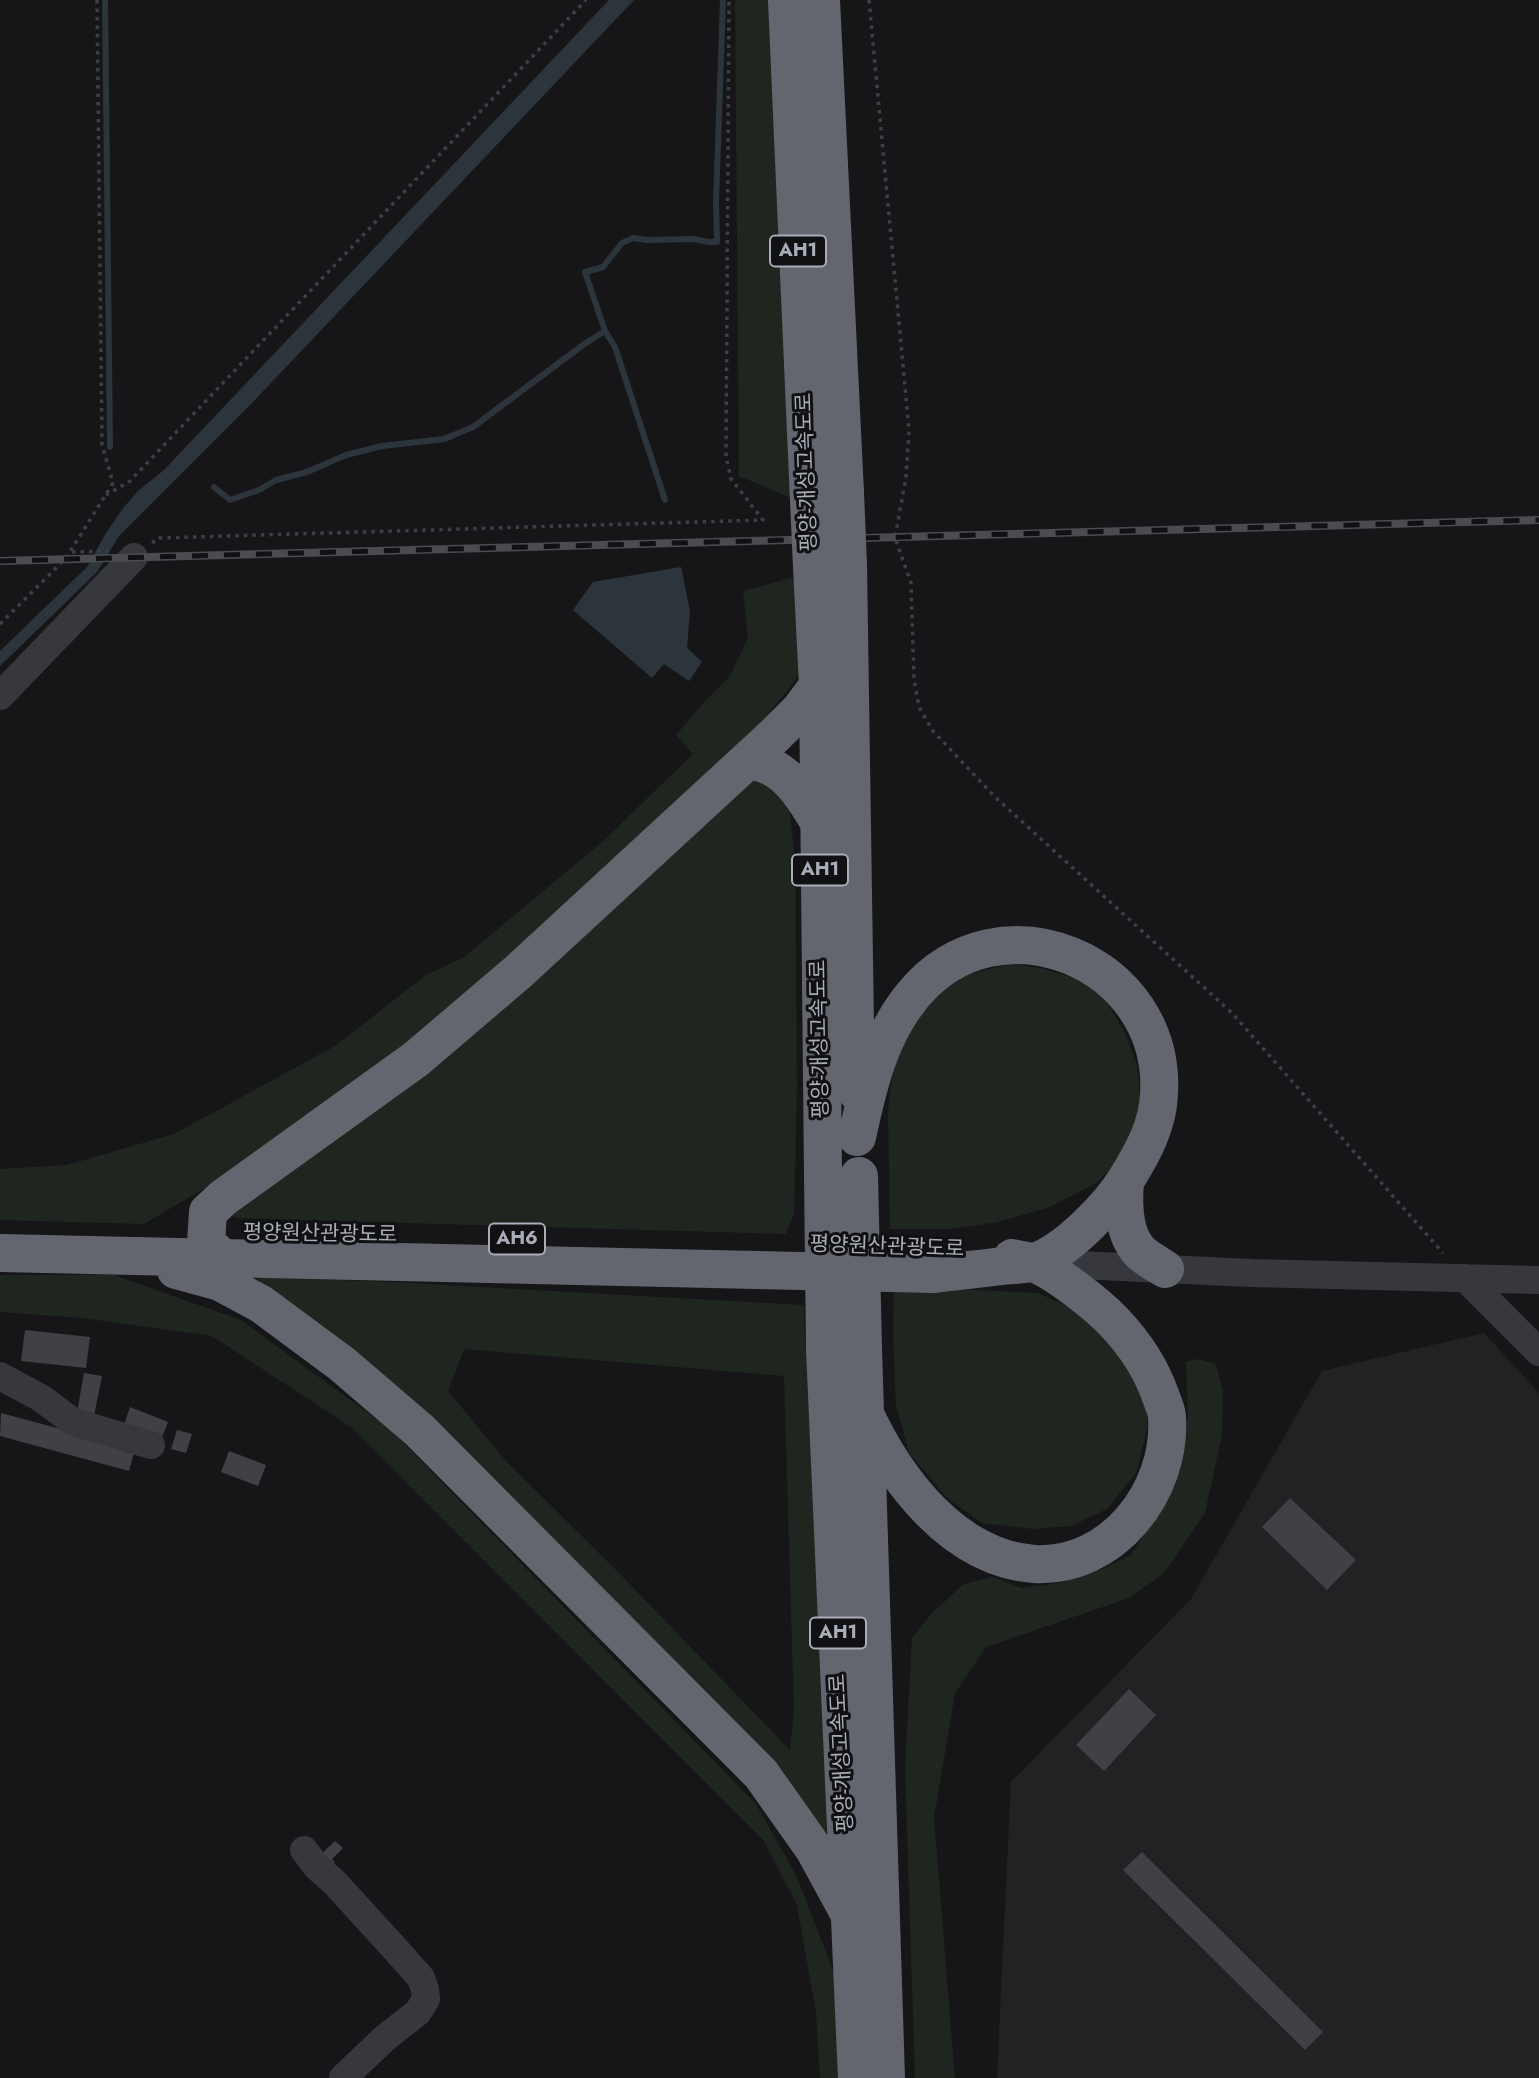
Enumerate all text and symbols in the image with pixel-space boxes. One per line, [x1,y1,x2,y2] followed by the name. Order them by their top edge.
[770,235,826,266] road number: AH1
[793,392,823,552] street label: 평양-개성고속도로
[792,855,848,886] road number: AH1
[807,959,835,1119] street label: 평양-개성고속도로
[243,1221,397,1249] street label: 평양원산관광도로
[489,1224,545,1254] road number: AH6
[809,1233,965,1263] street label: 평양원산관광도로
[810,1618,866,1648] road number: AH1
[826,1673,860,1833] street label: 평양-개성고속도로

